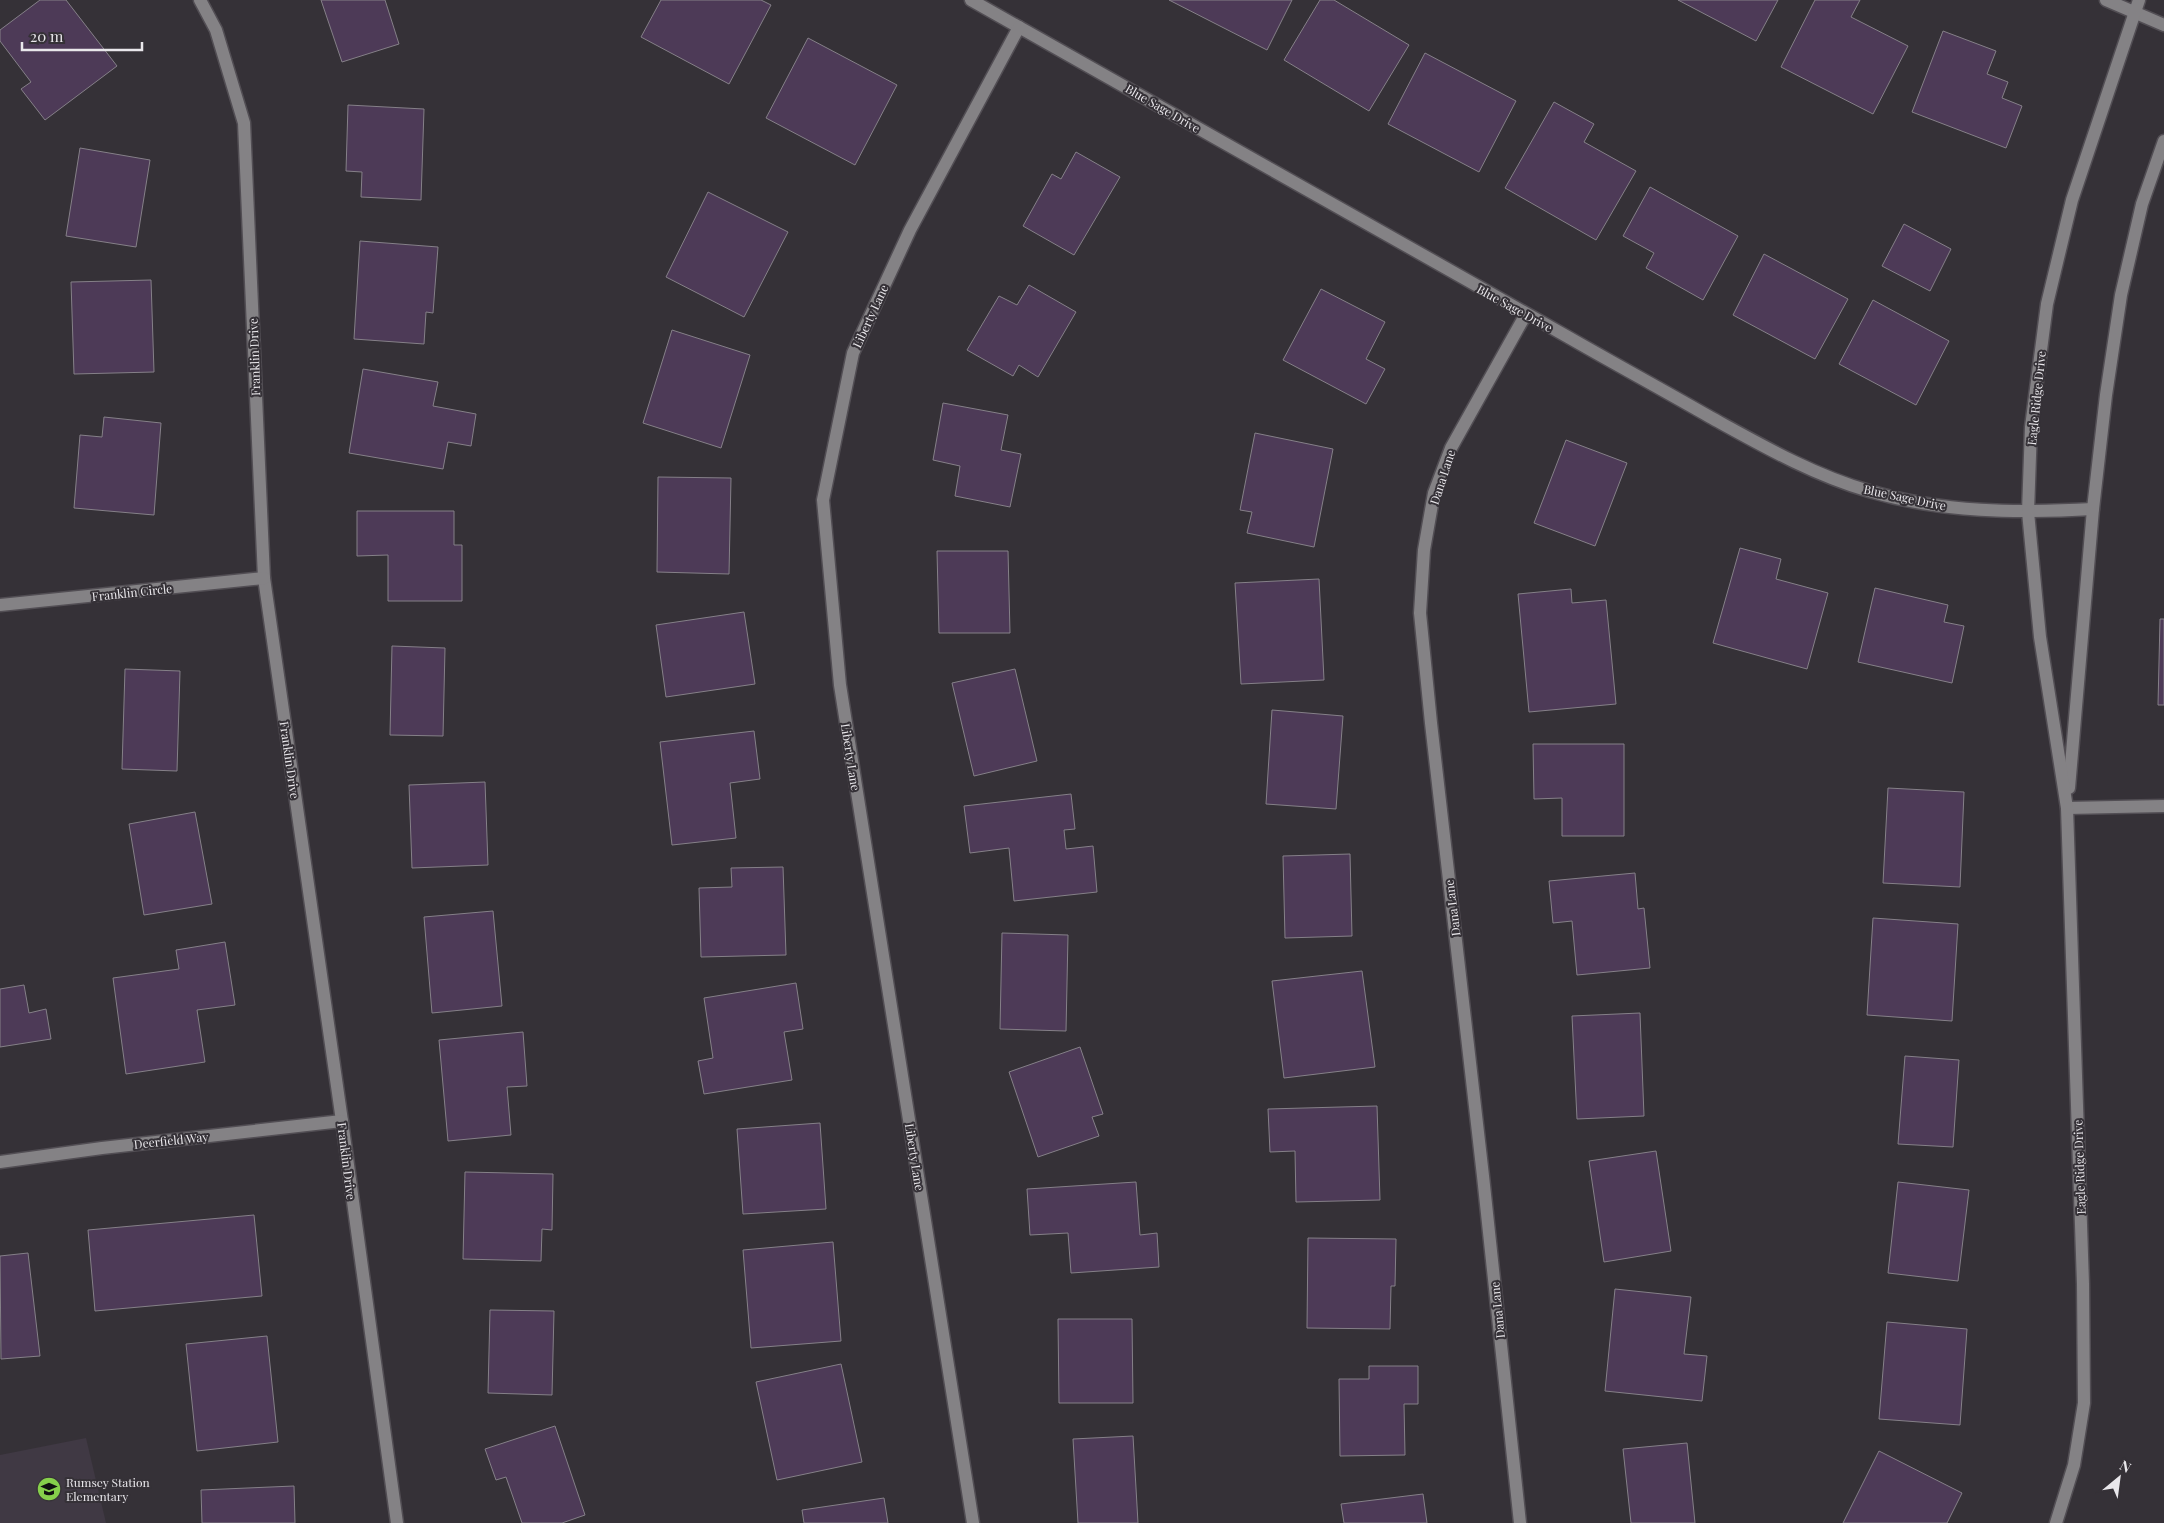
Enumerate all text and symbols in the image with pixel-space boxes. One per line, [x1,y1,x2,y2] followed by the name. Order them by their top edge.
[22,20,142,52] scale bar
[30,26,64,46] text: 20 m
[1123,80,1203,136] street label: Blue Sage Drive
[1474,281,1556,335] street label: Blue Sage Drive
[848,282,892,350] street label: Liberty Lane
[245,318,263,396] street label: Franklin Drive
[2023,350,2049,446] street label: Eagle Ridge Drive
[1426,447,1458,507] street label: Dana Lane
[1862,480,1948,514] street label: Blue Sage Drive
[91,580,173,604] street label: Franklin Circle
[277,720,303,800] street label: Franklin Drive
[838,722,864,792] street label: Liberty Lane
[1441,879,1463,937] street label: Dana Lane
[2069,1119,2089,1215] street label: Eagle Ridge Drive
[334,1121,360,1201] street label: Franklin Drive
[902,1122,928,1192] street label: Liberty Lane
[133,1128,209,1152] street label: Deerfield Way
[1486,1281,1508,1339] street label: Dana Lane
[2094,1453,2144,1503] north arrow
[2117,1455,2135,1477] text: N
[66,1474,150,1504] place label: Rumsey Station Elementary
[36,1476,62,1502] school or university icon: Rumsey Station Elementary

